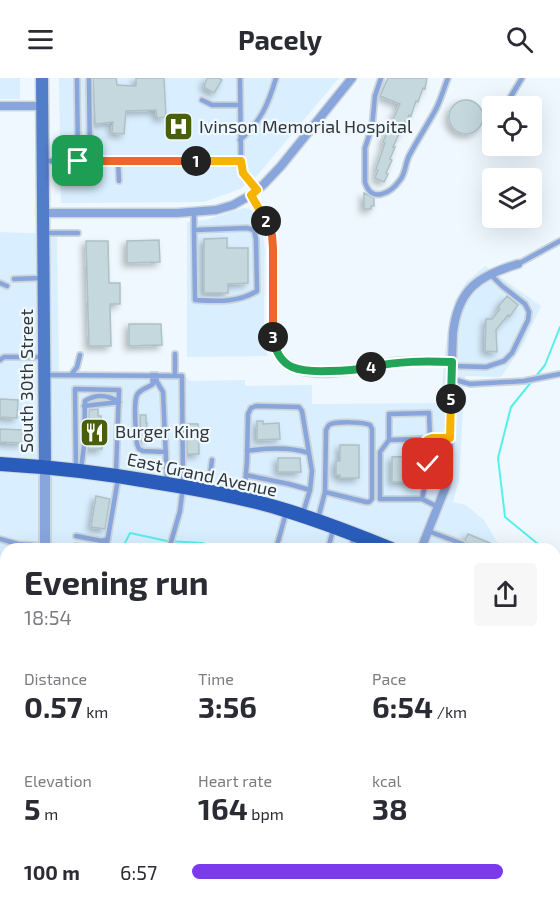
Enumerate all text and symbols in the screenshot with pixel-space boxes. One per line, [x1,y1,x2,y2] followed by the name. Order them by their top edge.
[24,23,57,56] icon: menu
[238,23,322,55] text: Pacely
[503,23,536,56] icon: search
[482,96,542,228] map controls
[482,96,542,156] button: locate
[162,111,194,143] hospital icon: Ivinson Memorial Hospital
[199,115,413,137] place label: Ivinson Memorial Hospital
[52,135,103,186] pin
[61,144,94,177] icon: arrive
[181,146,211,176] pin: 1
[193,151,199,170] text: 1
[482,168,542,228] button: layers
[251,206,281,236] pin: 2
[261,211,271,230] text: 2
[15,309,37,453] street label: South 30th Street
[258,322,288,352] pin: 3
[268,327,278,346] text: 3
[356,352,386,382] pin: 4
[366,357,376,376] text: 4
[436,384,466,414] pin: 5
[447,389,455,408] text: 5
[78,416,110,448] restaurant icon: Burger King
[115,420,210,442] place label: Burger King
[402,438,453,489] pin
[125,447,279,501] street label: East Grand Avenue
[411,447,444,480] icon: check
[24,562,209,602] text: Evening run
[474,563,537,626] button: share
[24,605,72,629] text: 18:54
[24,669,87,688] text: Distance
[198,669,234,688] text: Time
[372,669,406,688] text: Pace
[24,688,83,724] text: 0.57
[198,688,257,724] text: 3:56
[372,688,433,724] text: 6:54
[83,702,108,721] text: km
[433,702,467,721] text: /km
[24,771,92,790] text: Elevation
[198,771,272,790] text: Heart rate
[372,771,401,790] text: kcal
[24,790,41,826] text: 5
[198,790,248,826] text: 164
[372,790,408,826] text: 38
[41,804,58,823] text: m
[248,804,284,823] text: bpm
[24,860,80,884] text: 100 m
[120,860,157,884] text: 6:57

